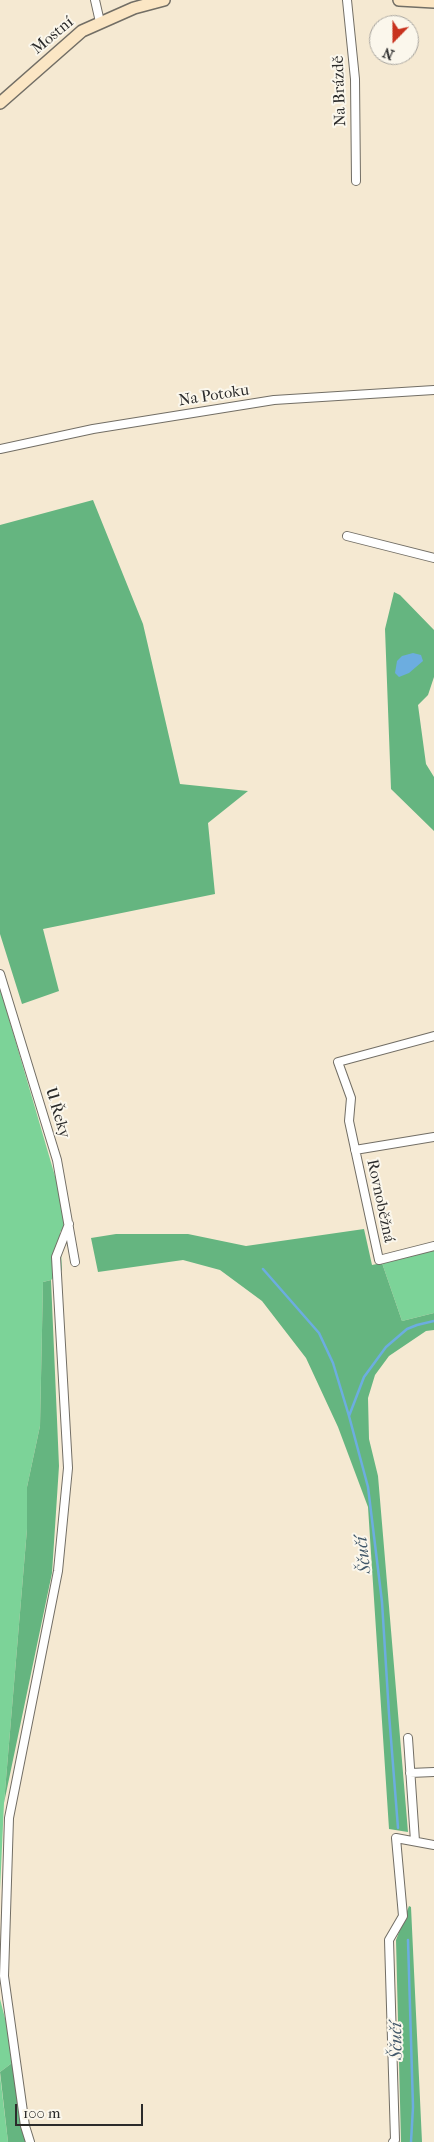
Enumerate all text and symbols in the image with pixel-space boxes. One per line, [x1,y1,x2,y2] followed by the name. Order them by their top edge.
[28,13,78,59] street label: Mostní
[369,15,419,65] north arrow
[380,44,397,63] text: N
[329,55,351,127] street label: Na Brázdě
[177,381,251,411] street label: Na Potoku
[40,1085,74,1141] street label: U Řeky
[362,1158,398,1244] street label: Rovnoběžná
[351,1535,377,1575] water label: Ščučí
[386,2022,408,2060] water label: Ščučí
[18,2094,145,2126] scale bar
[23,2104,61,2122] text: 100 m

